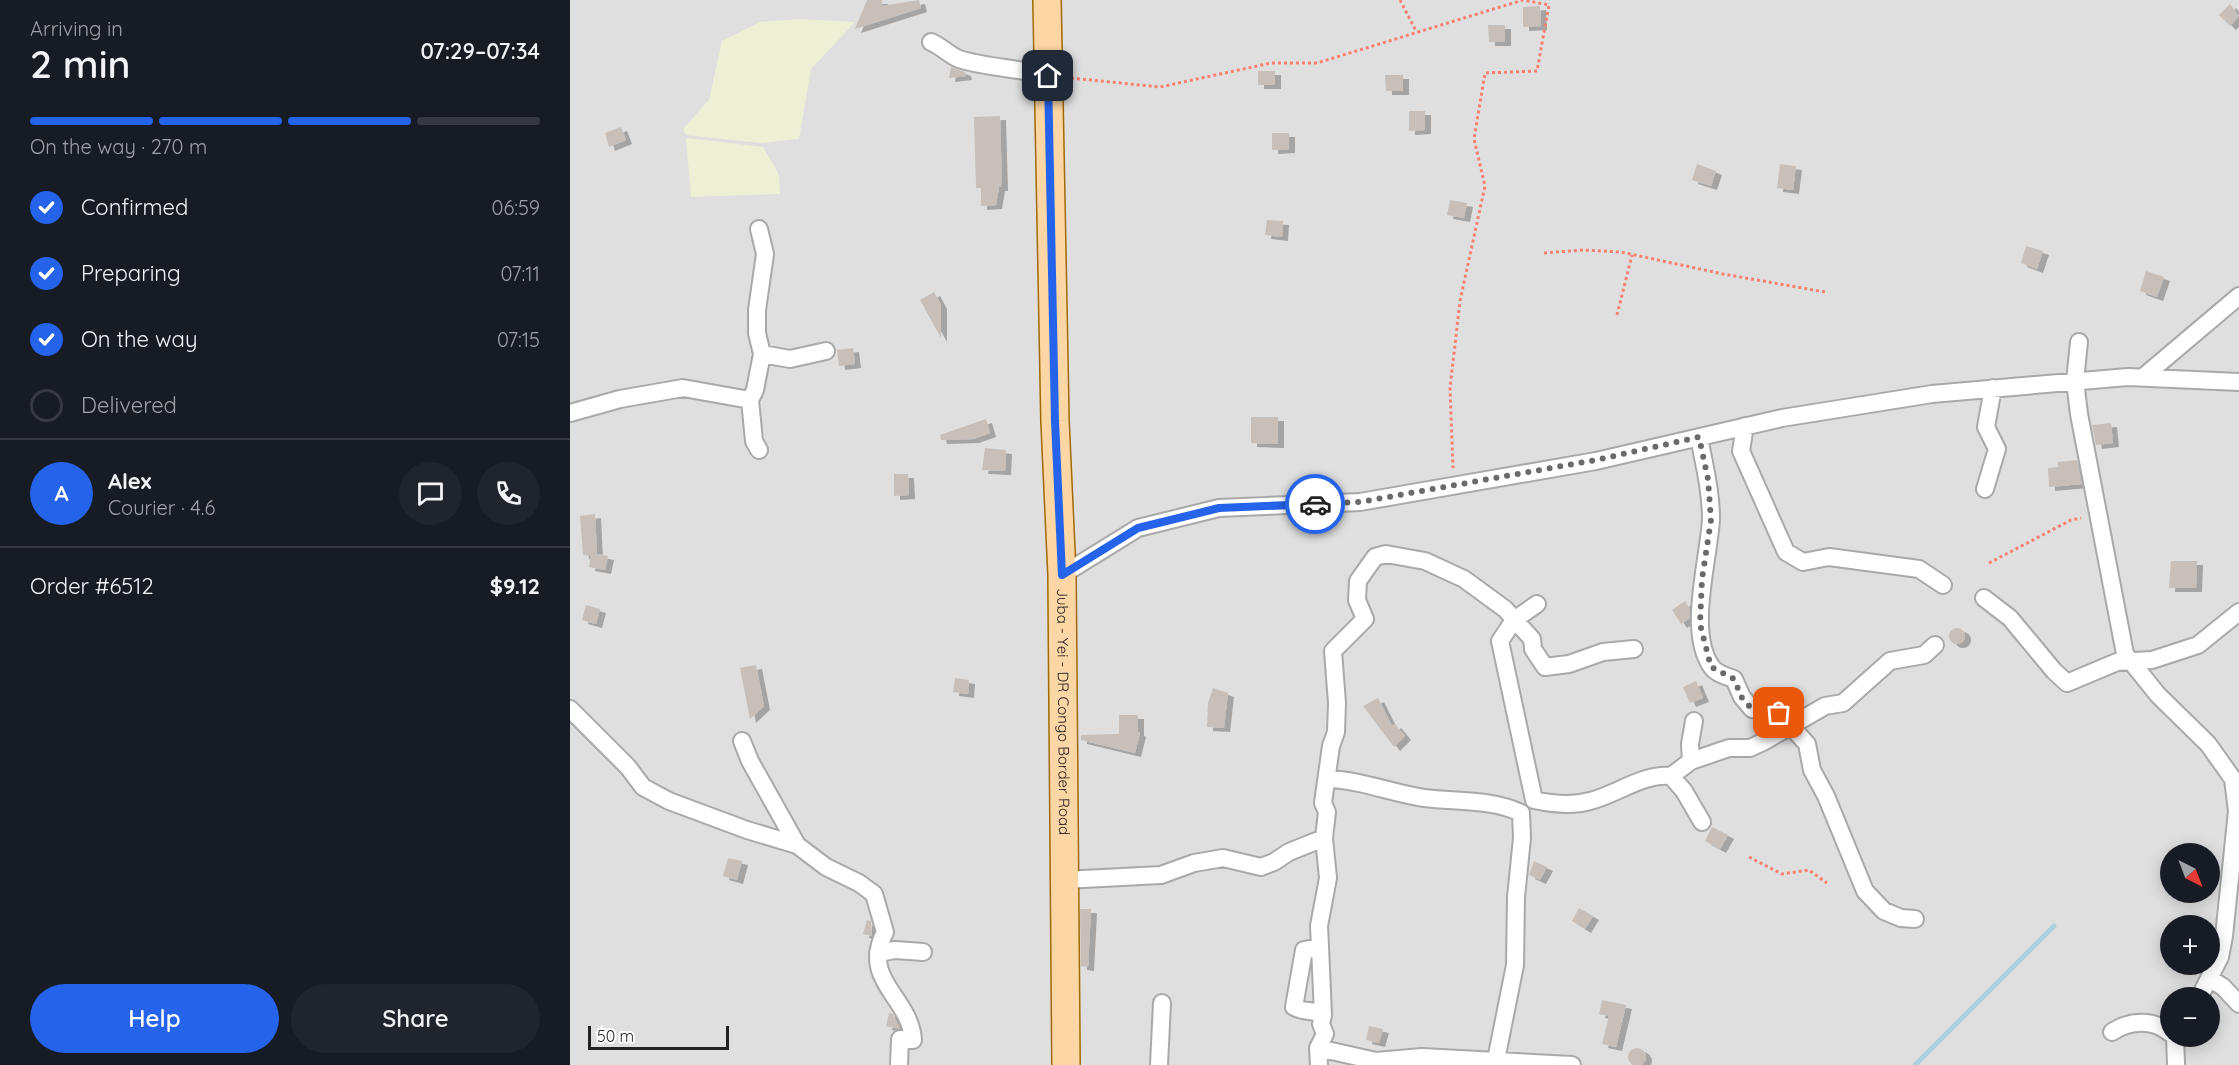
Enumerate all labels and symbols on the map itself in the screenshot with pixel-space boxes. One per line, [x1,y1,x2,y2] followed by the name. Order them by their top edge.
[1022,50,1073,101] pin
[1285,474,1345,534] courier
[1053,588,1074,835] street label: Juba - Yei - DR Congo Border Road
[1753,687,1804,738] pin
[2160,843,2220,903] north arrow
[588,1023,729,1050] scale bar

